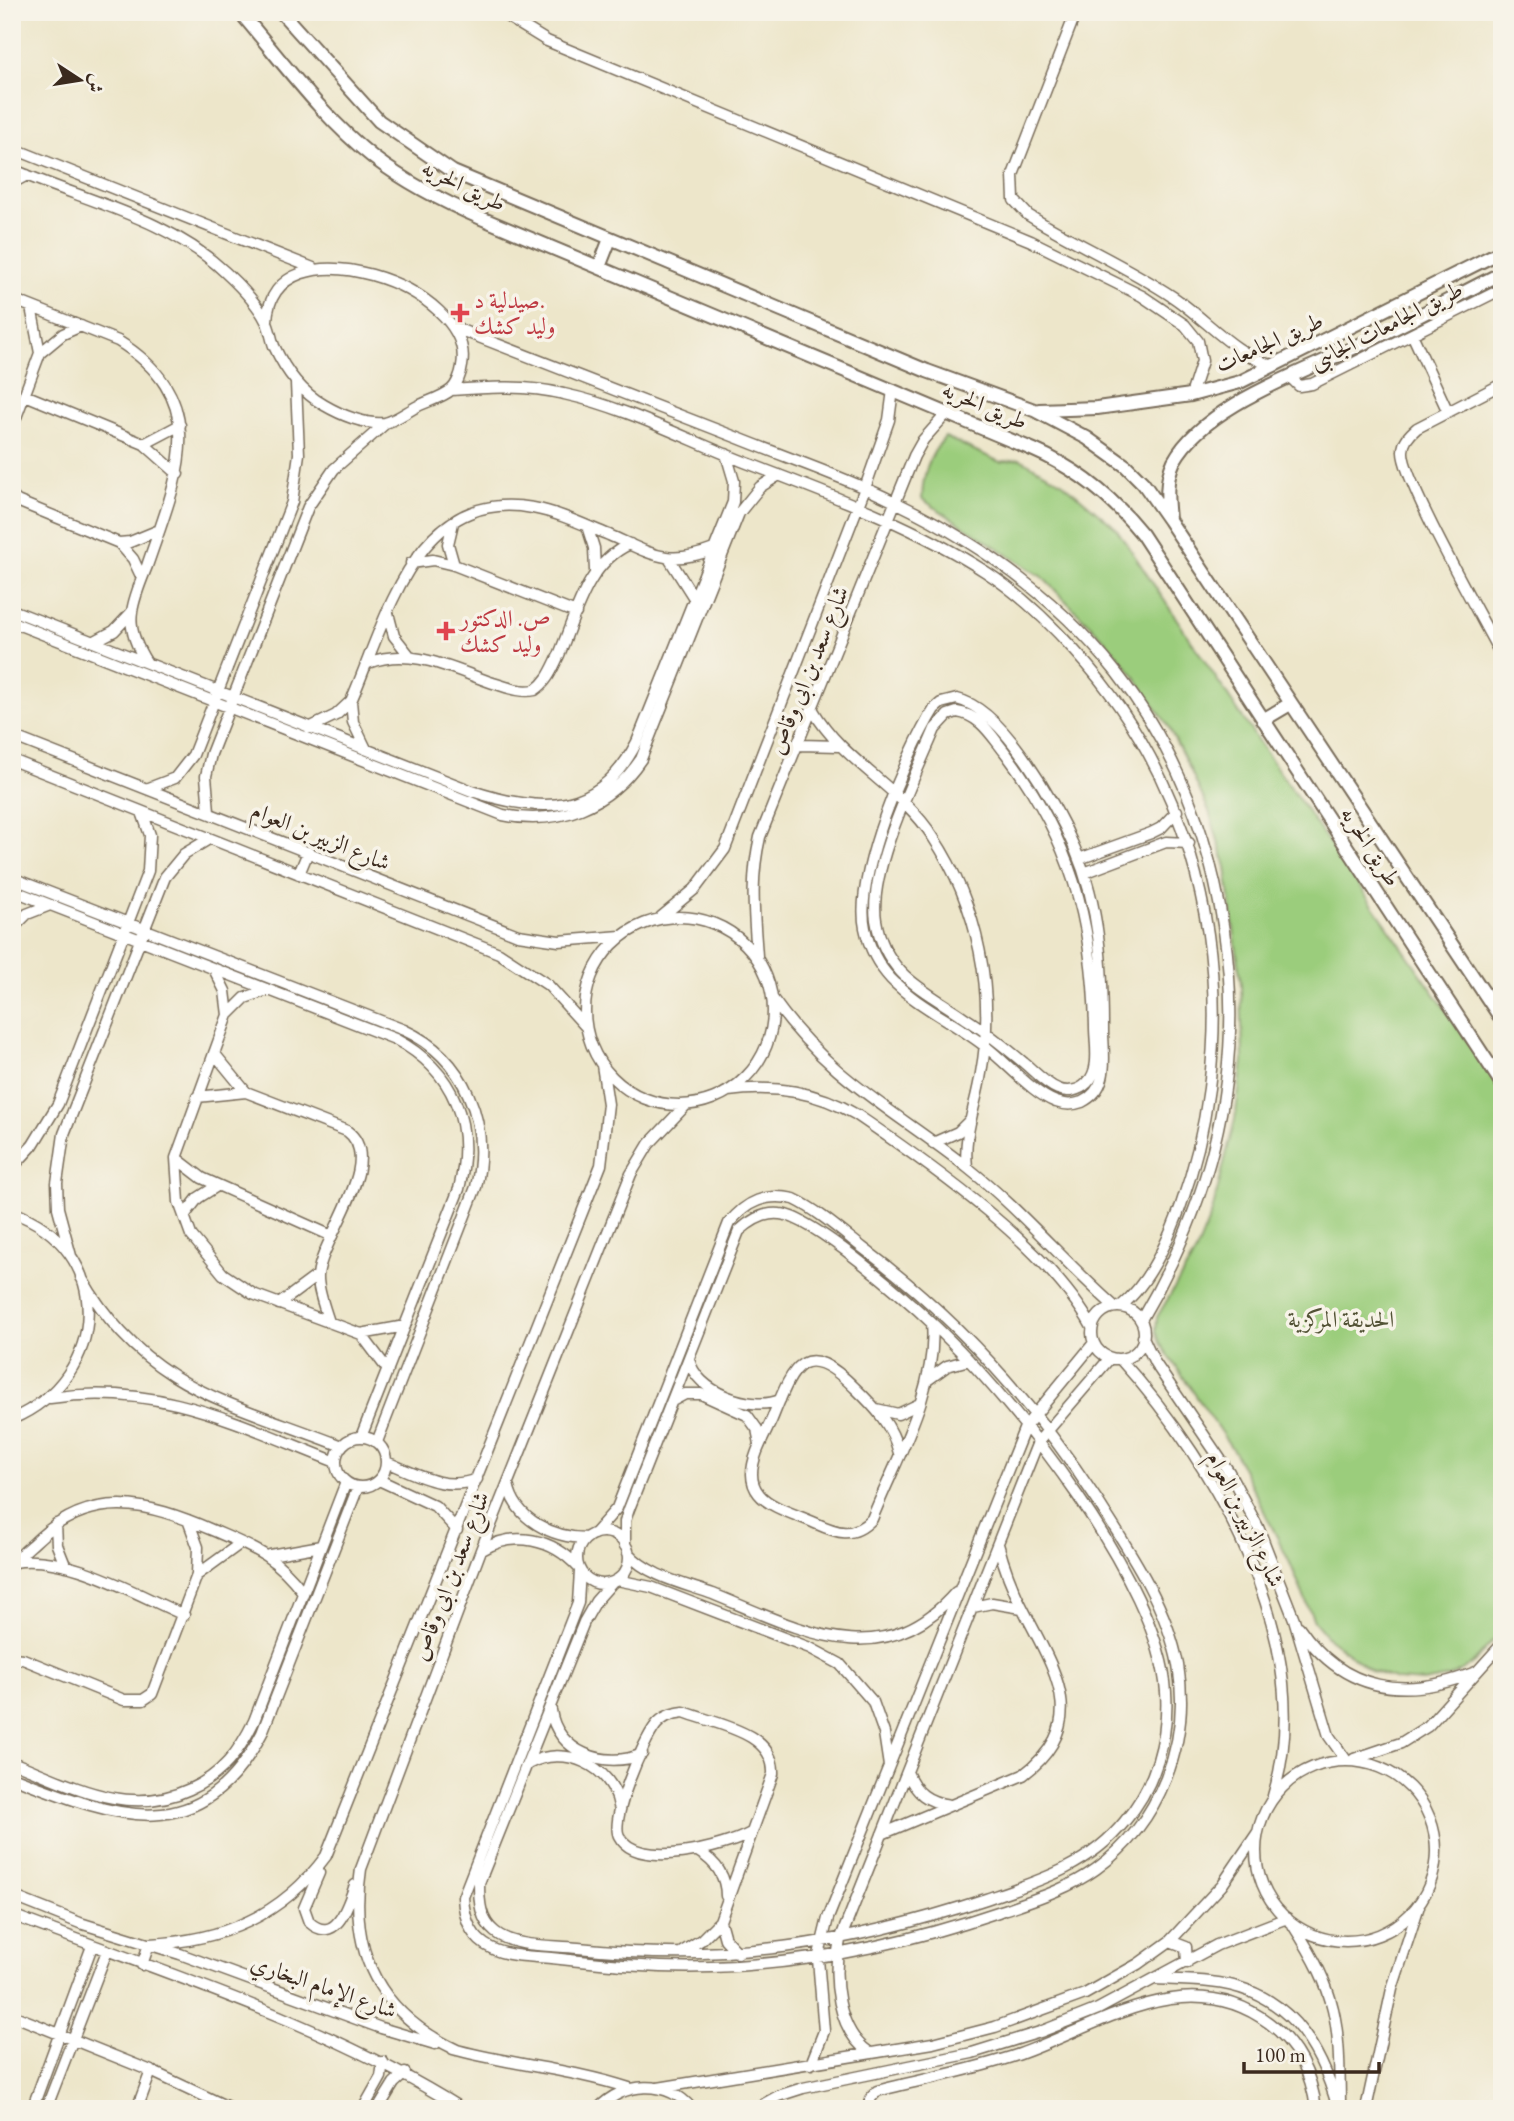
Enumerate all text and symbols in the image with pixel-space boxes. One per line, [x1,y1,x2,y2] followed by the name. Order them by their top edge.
[46,46,116,116] north arrow
[82,72,110,95] text: ش
[417,152,511,218] street label: طريق الحريه
[1304,273,1469,378] street label: طريق الجامعات الجانبى
[474,285,555,341] place label: صيدلية د. وليد كشك
[452,305,468,321] marker: صيدلية د. وليد كشك
[1210,305,1328,379] street label: طريق الجامعات
[938,374,1032,436] street label: طريق الحريه
[761,581,860,760] street label: شارع سعد بن ابى وقاص
[458,603,551,659] place label: ص. الدكتور وليد كشك
[438,623,454,639] marker: ص. الدكتور وليد كشك
[245,795,395,882] street label: شارع الزبير بن العوام
[1334,800,1408,892] street label: طريق الحريه
[1288,1304,1394,1334] park label: الحديقة المركزية
[1196,1446,1292,1594] street label: شارع الزبير بن العوام
[404,1487,501,1667] street label: شارع سعد بن ابى وقاص
[245,1947,401,2030] street label: شارع الإمام البخاري
[1244,2030,1379,2074] scale bar
[1255,2041,1306,2068] text: 100 m

